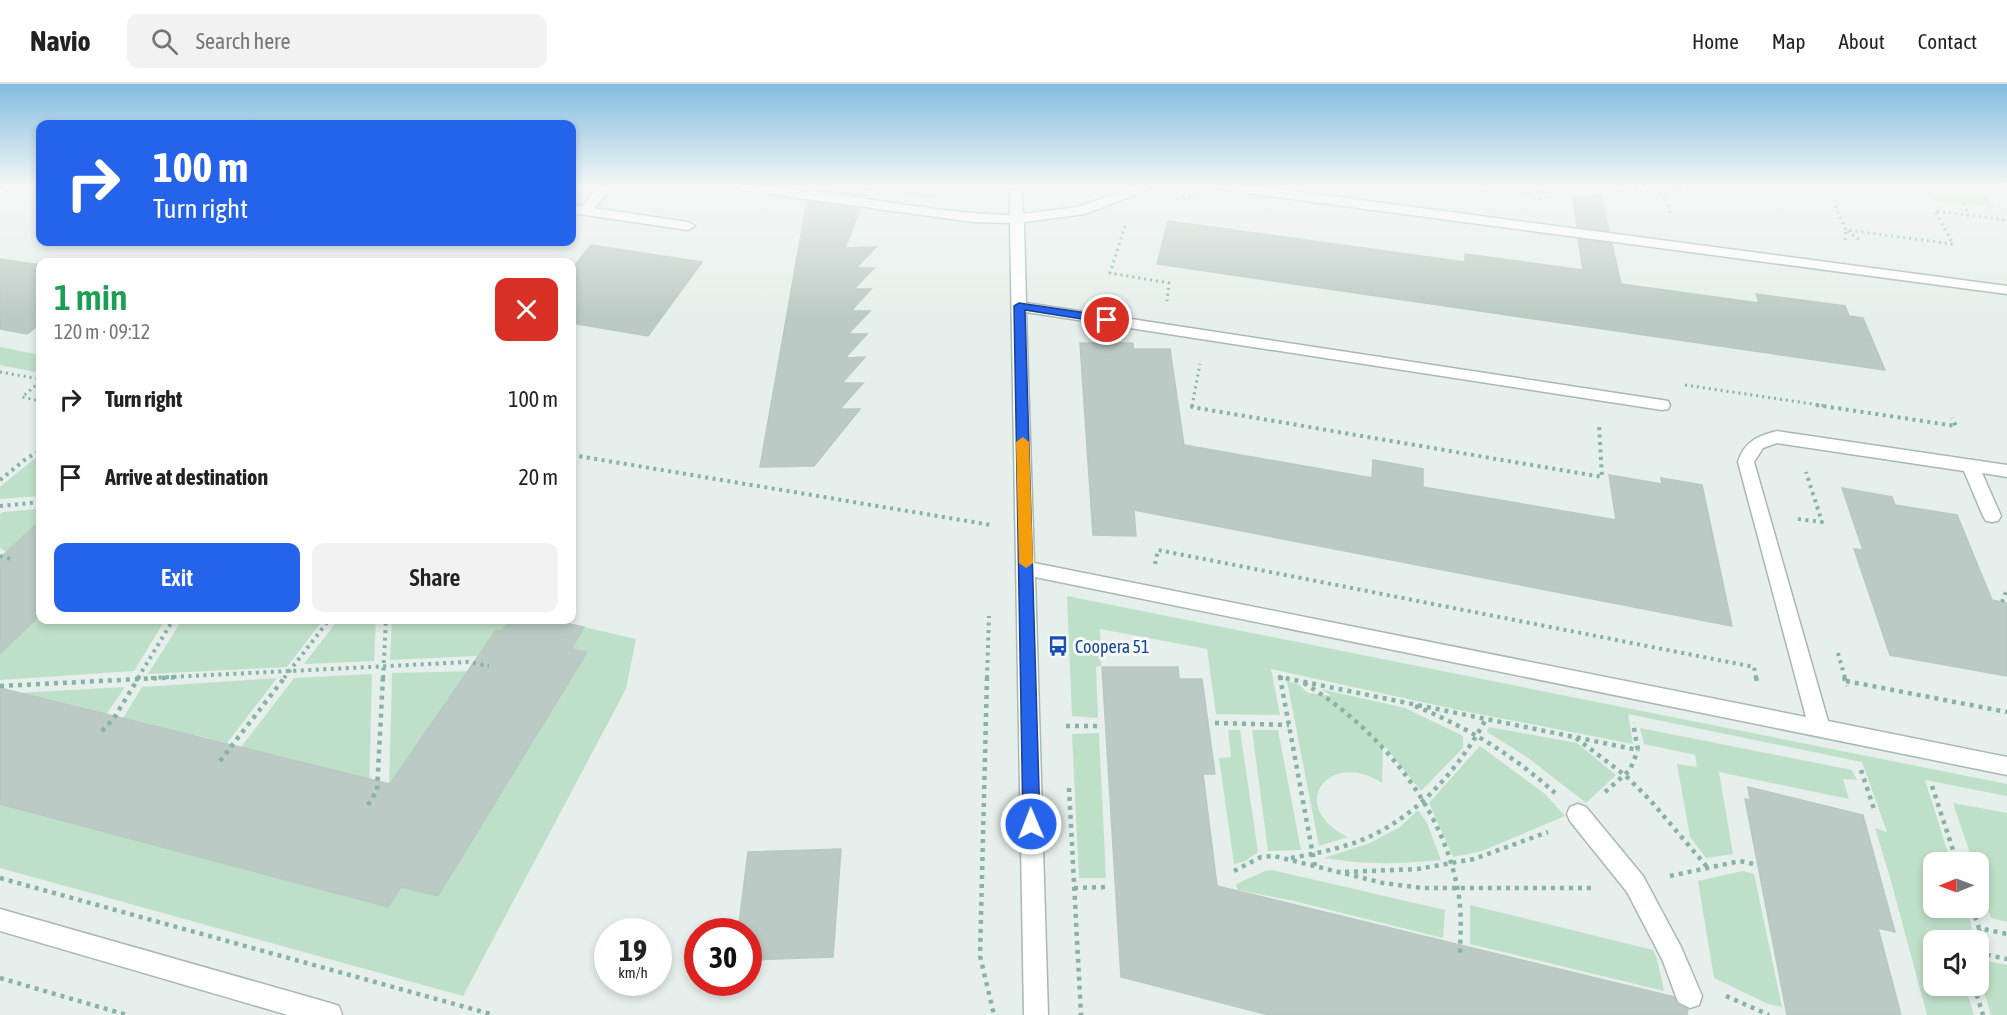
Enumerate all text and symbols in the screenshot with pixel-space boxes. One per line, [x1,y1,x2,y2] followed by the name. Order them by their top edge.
[127,14,547,68] search box
[30,25,91,57] text: Navio
[148,25,181,58] icon: search
[196,28,291,54] text: Search here
[1692,29,1739,53] text: Home
[1772,29,1806,53] text: Map
[1839,29,1885,53] text: About
[1918,29,1977,53] text: Contact
[153,143,248,191] text: 100 m
[54,144,132,222] icon: right
[153,193,248,224] text: Turn right
[54,276,128,318] text: 1 min
[495,278,558,341] button: close
[1081,294,1132,345] pin
[1090,303,1123,336] icon: arrive
[54,320,150,343] text: 120 m · 09:12
[54,383,87,416] icon: right
[105,386,182,412] text: Turn right
[508,386,558,412] text: 100 m
[54,461,87,494] icon: arrive
[105,464,268,490] text: Arrive at destination
[518,464,558,490] text: 20 m
[54,543,300,612] button: Exit
[312,543,558,612] button: Share
[1046,634,1070,658] bus stop icon: Coopera 51
[1075,636,1149,657] place label: Coopera 51
[999,792,1063,856] position arrow
[1923,852,1989,918] north arrow
[1923,852,1989,996] map controls
[684,918,762,996] speed limit sign: 30
[1923,930,1989,996] button: sound
[619,933,647,967] text: 19
[618,964,648,981] text: km/h

